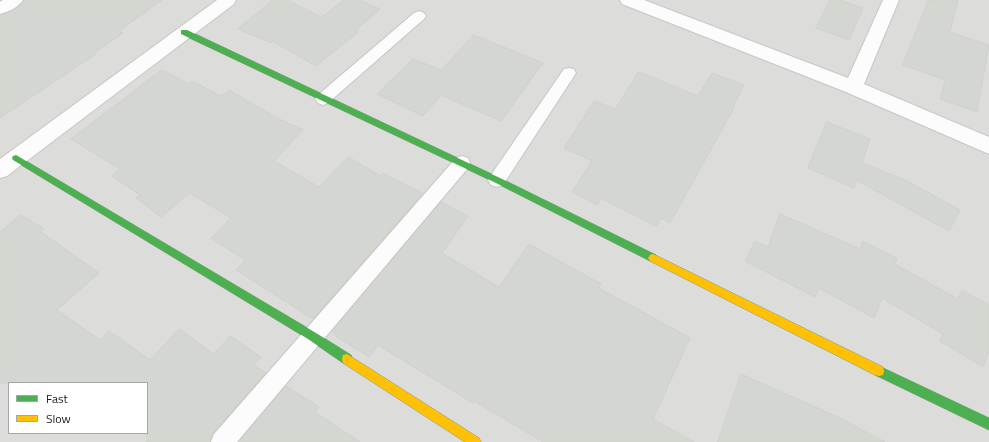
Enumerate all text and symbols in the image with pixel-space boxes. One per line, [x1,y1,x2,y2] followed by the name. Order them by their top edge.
[8,382,148,434] legend
[46,389,68,408] text: Fast
[46,409,71,428] text: Slow

